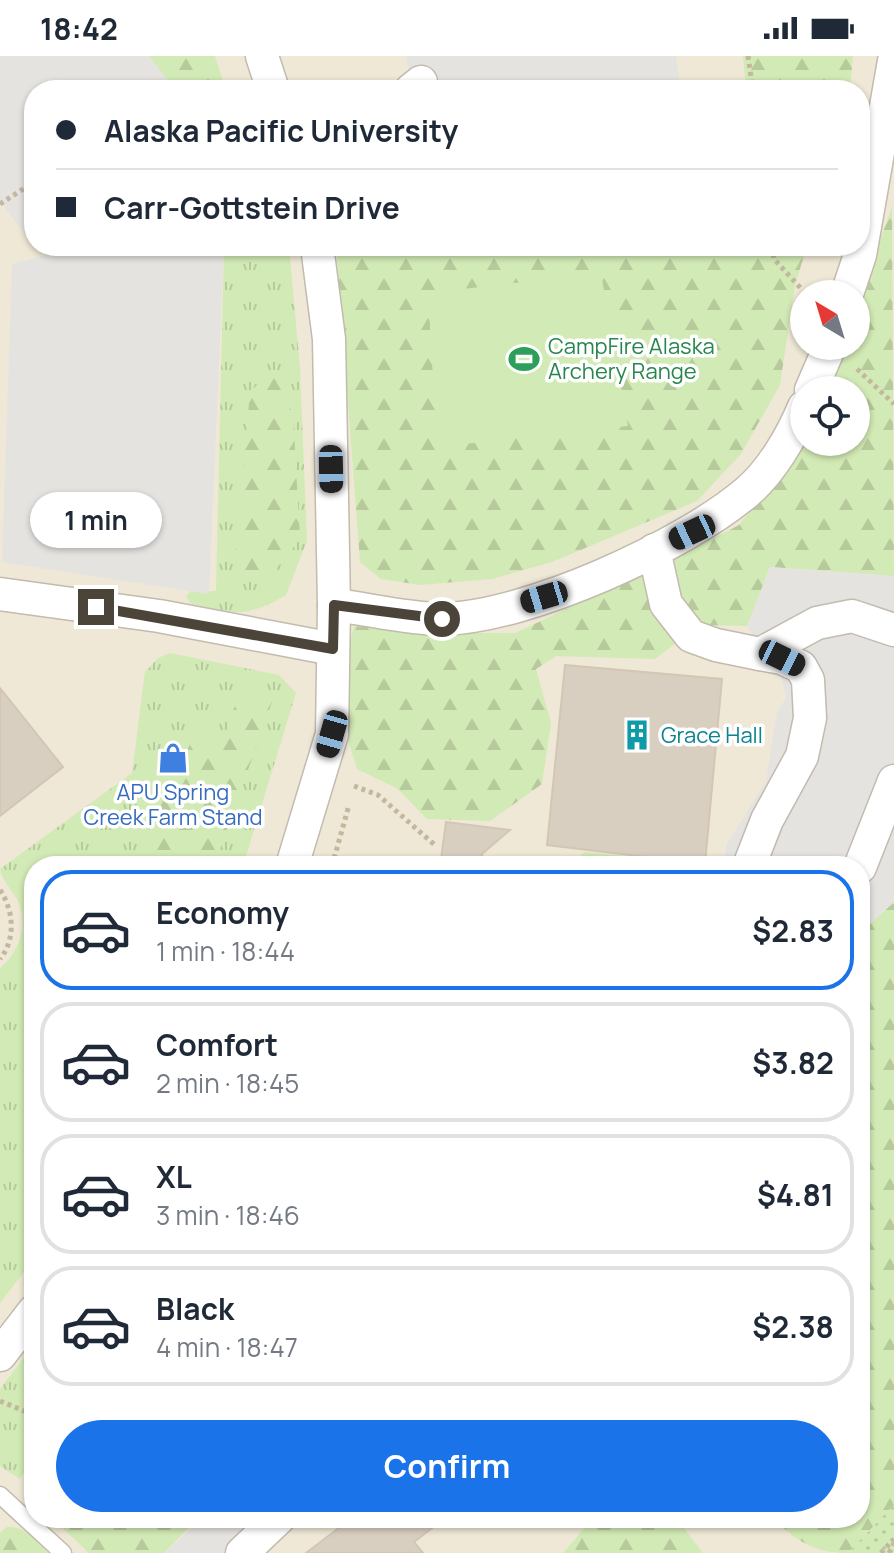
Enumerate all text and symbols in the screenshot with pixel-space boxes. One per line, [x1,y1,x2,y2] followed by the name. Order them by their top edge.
[40,8,118,49] text: 18:42
[104,110,458,151] text: Alaska Pacific University
[104,187,400,228] text: Carr-Gottstein Drive
[790,280,870,360] north arrow
[790,280,870,456] map controls
[548,331,715,386] place label: CampFire Alaska Archery Range
[507,342,541,376] sports icon: CampFire Alaska Archery Range
[790,376,870,456] button: locate
[319,445,343,493] car
[30,491,162,547] callout: 1 min
[64,502,128,538] text: 1 min
[665,511,719,553] car
[518,579,570,615] car
[78,589,114,625] route end
[424,601,460,637] route start
[755,637,809,679] car
[314,708,350,760] car
[620,718,654,752] building icon: Grace Hall
[661,720,763,750] place label: Grace Hall
[156,741,190,775] shop icon: APU Spring Creek Farm Stand
[84,777,262,832] place label: APU Spring Creek Farm Stand
[156,892,289,933] text: Economy
[60,894,132,966] icon: car
[752,910,834,951] text: $2.83
[156,933,295,969] text: 1 min · 18:44
[156,1024,278,1065] text: Comfort
[60,1026,132,1098] icon: car
[752,1042,834,1083] text: $3.82
[156,1065,299,1101] text: 2 min · 18:45
[156,1156,192,1197] text: XL
[60,1158,132,1230] icon: car
[757,1174,834,1215] text: $4.81
[156,1197,300,1233] text: 3 min · 18:46
[156,1288,234,1329] text: Black
[60,1290,132,1362] icon: car
[752,1306,834,1347] text: $2.38
[156,1329,298,1365] text: 4 min · 18:47
[56,1420,838,1512] button: Confirm

